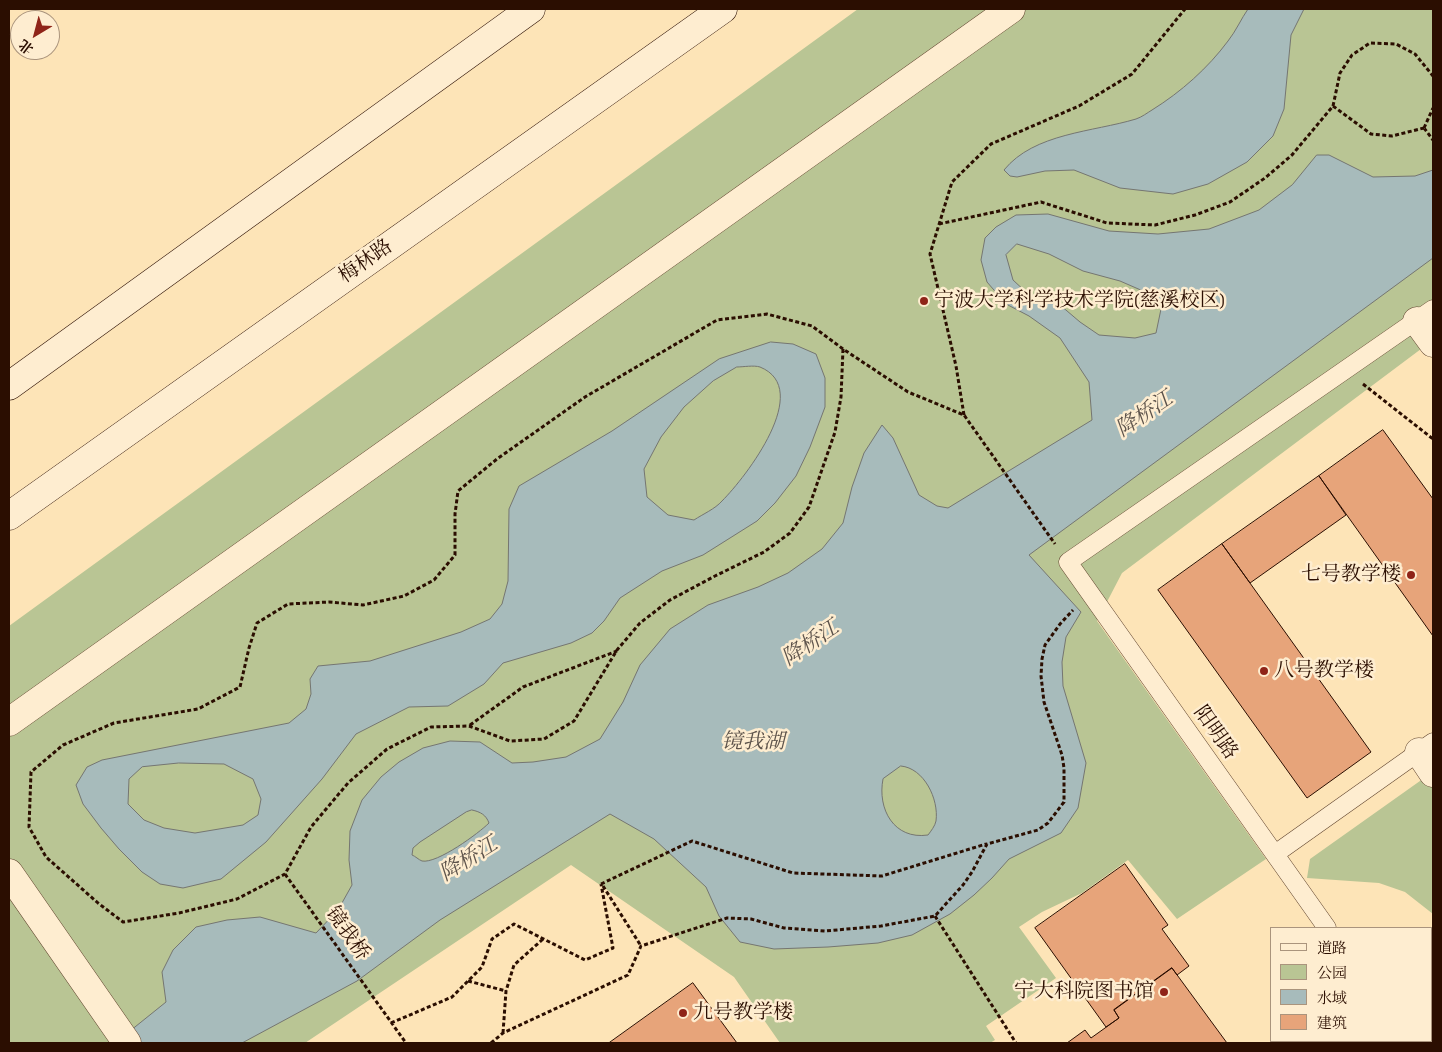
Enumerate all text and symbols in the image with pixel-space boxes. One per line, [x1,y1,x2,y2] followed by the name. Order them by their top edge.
[10,10,60,60] north arrow
[15,35,38,58] text: 北
[335,235,397,289] street label: 梅林路
[934,289,1225,313] place label: 宁波大学科学技术学院(慈溪校区)
[918,295,930,307] marker: 宁波大学科学技术学院(慈溪校区)
[1112,387,1178,443] water label: 降桥江
[1301,563,1401,587] place label: 七号教学楼
[1405,569,1417,581] marker: 七号教学楼
[778,616,844,672] water label: 降桥江
[1274,659,1374,683] place label: 八号教学楼
[1258,665,1270,677] marker: 八号教学楼
[1188,702,1242,764] street label: 阳明路
[722,730,784,756] water label: 镜我湖
[436,833,502,887] water label: 降桥江
[320,903,374,965] street label: 镜我桥
[1270,927,1432,1042] legend
[1317,938,1347,958] text: 道路
[1317,963,1347,983] text: 公园
[1014,980,1154,1004] place label: 宁大科院图书馆
[1158,986,1170,998] marker: 宁大科院图书馆
[1317,988,1347,1008] text: 水域
[693,1001,793,1025] place label: 九号教学楼
[677,1007,689,1019] marker: 九号教学楼
[1317,1013,1347,1033] text: 建筑

